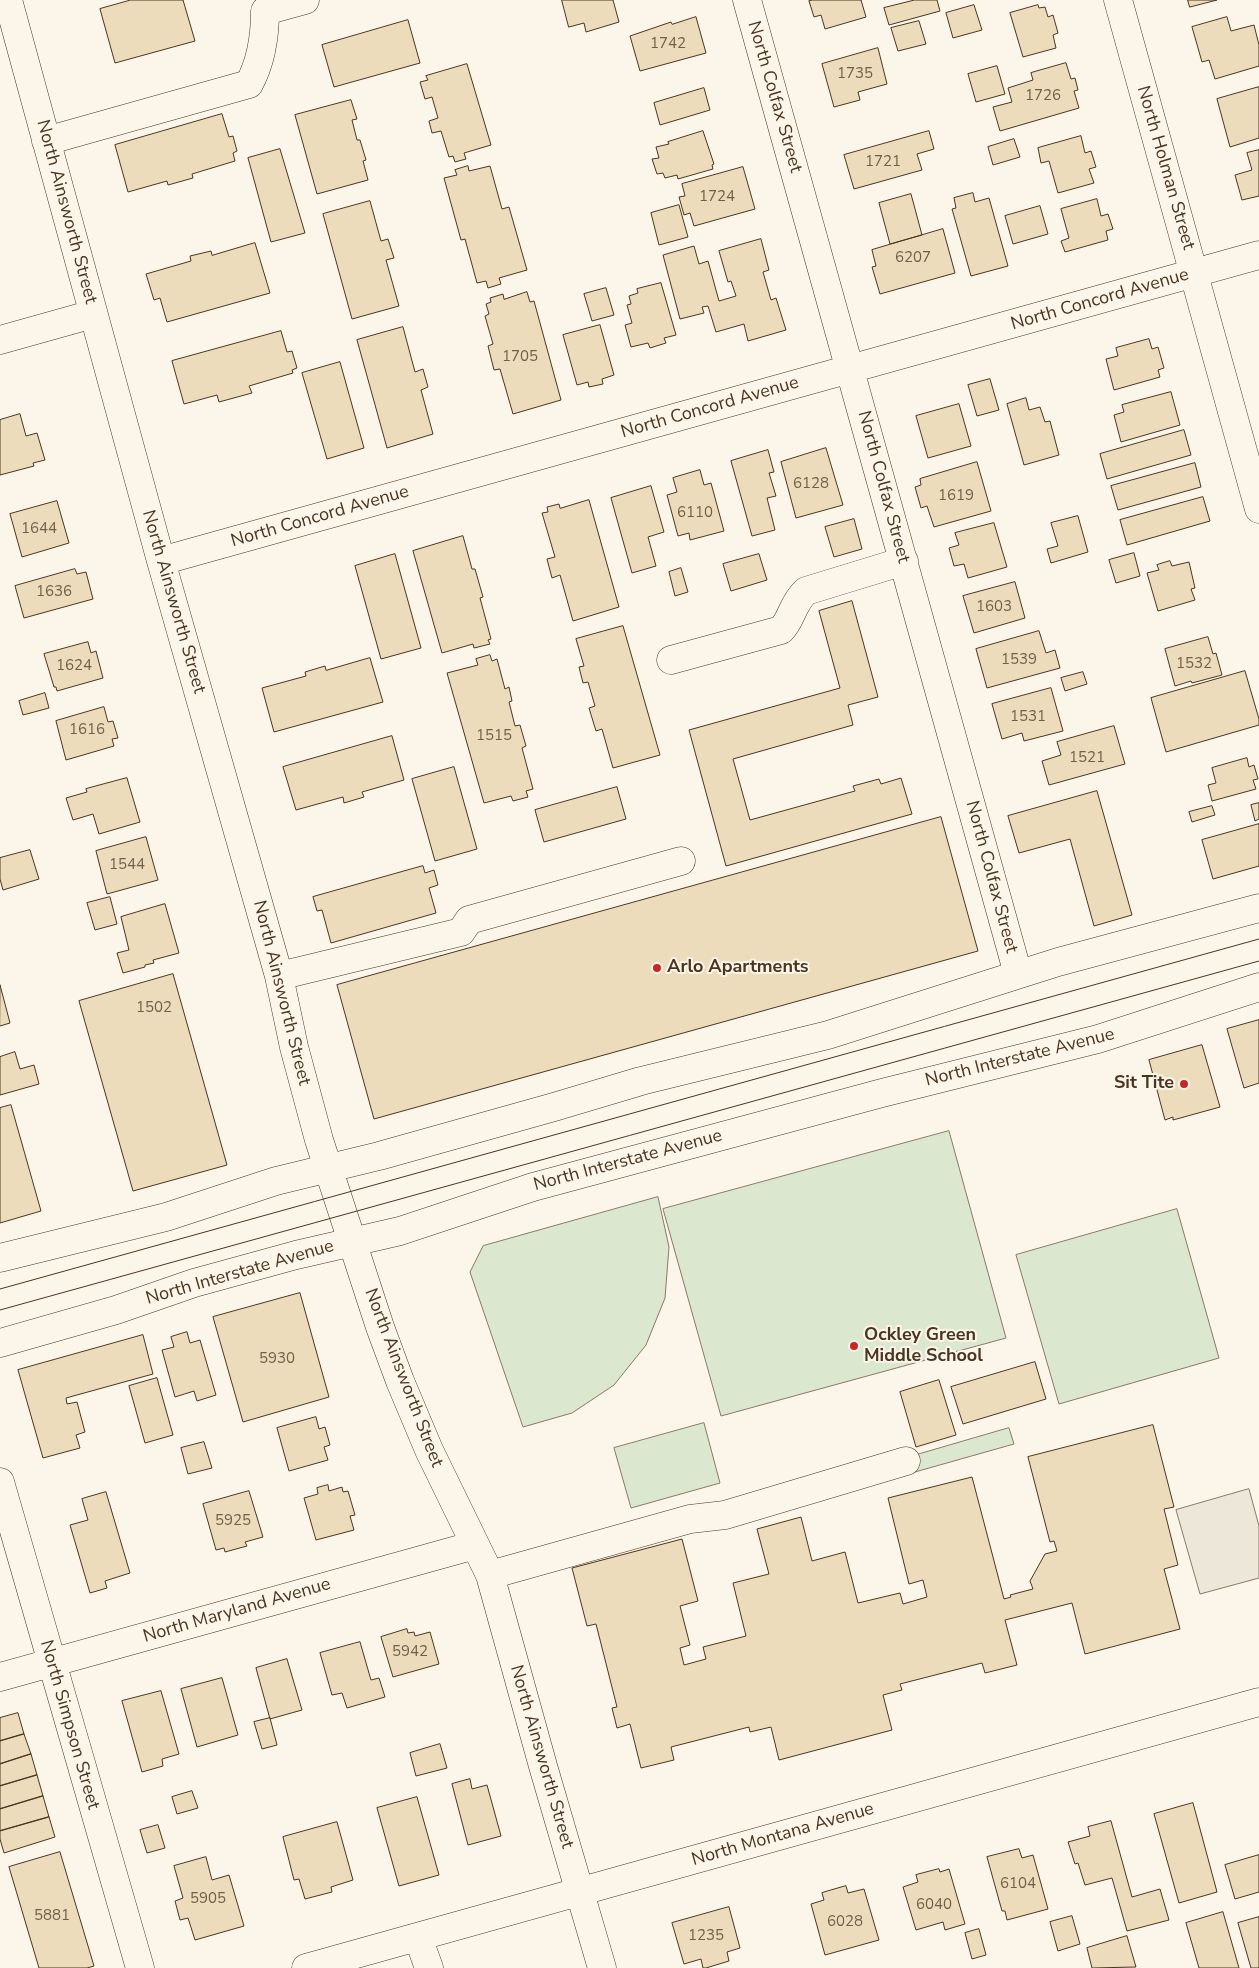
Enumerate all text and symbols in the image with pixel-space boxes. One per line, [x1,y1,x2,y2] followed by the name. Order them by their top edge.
[742,19,806,175] street label: North Colfax Street
[650,35,686,53] house number: 1742
[837,65,873,83] house number: 1735
[1131,84,1199,252] street label: North Holman Street
[1025,87,1061,105] house number: 1726
[31,118,101,306] street label: North Ainsworth Street
[865,153,901,171] house number: 1721
[699,188,735,206] house number: 1724
[895,249,931,267] house number: 6207
[1009,264,1191,336] street label: North Concord Avenue
[502,348,538,366] house number: 1705
[619,372,801,444] street label: North Concord Avenue
[852,409,914,565] street label: North Colfax Street
[793,475,829,493] house number: 6128
[229,481,411,553] street label: North Concord Avenue
[938,487,974,505] house number: 1619
[677,504,713,522] house number: 6110
[136,508,210,696] street label: North Ainsworth Street
[21,520,57,538] house number: 1644
[36,583,72,601] house number: 1636
[976,598,1012,616] house number: 1603
[1001,651,1037,669] house number: 1539
[1176,655,1212,673] house number: 1532
[56,657,92,675] house number: 1624
[1010,708,1046,726] house number: 1531
[69,721,105,739] house number: 1616
[476,727,512,745] house number: 1515
[1069,749,1105,767] house number: 1521
[960,799,1022,955] street label: North Colfax Street
[109,856,145,874] house number: 1544
[248,898,314,1088] street label: North Ainsworth Street
[667,957,809,979] place label: Arlo Apartments
[651,962,663,974] marker: Arlo Apartments
[136,999,172,1017] house number: 1502
[923,1024,1117,1092] street label: North Interstate Avenue
[1114,1073,1174,1095] place label: Sit Tite
[1178,1078,1190,1090] marker: Sit Tite
[531,1125,725,1197] street label: North Interstate Avenue
[144,1236,336,1310] street label: North Interstate Avenue
[359,1286,447,1470] street label: North Ainsworth Street
[864,1325,983,1368] place label: Ockley Green Middle School
[848,1340,860,1352] marker: Ockley Green Middle School
[259,1350,295,1368] house number: 5930
[215,1512,251,1530] house number: 5925
[141,1574,333,1648] street label: North Maryland Avenue
[34,1638,104,1812] street label: North Simpson Street
[392,1643,428,1661] house number: 5942
[504,1663,578,1851] street label: North Ainsworth Street
[689,1799,877,1871] street label: North Montana Avenue
[1000,1875,1036,1893] house number: 6104
[190,1890,226,1908] house number: 5905
[916,1896,952,1914] house number: 6040
[34,1907,70,1925] house number: 5881
[827,1913,863,1931] house number: 6028
[688,1927,724,1945] house number: 1235

